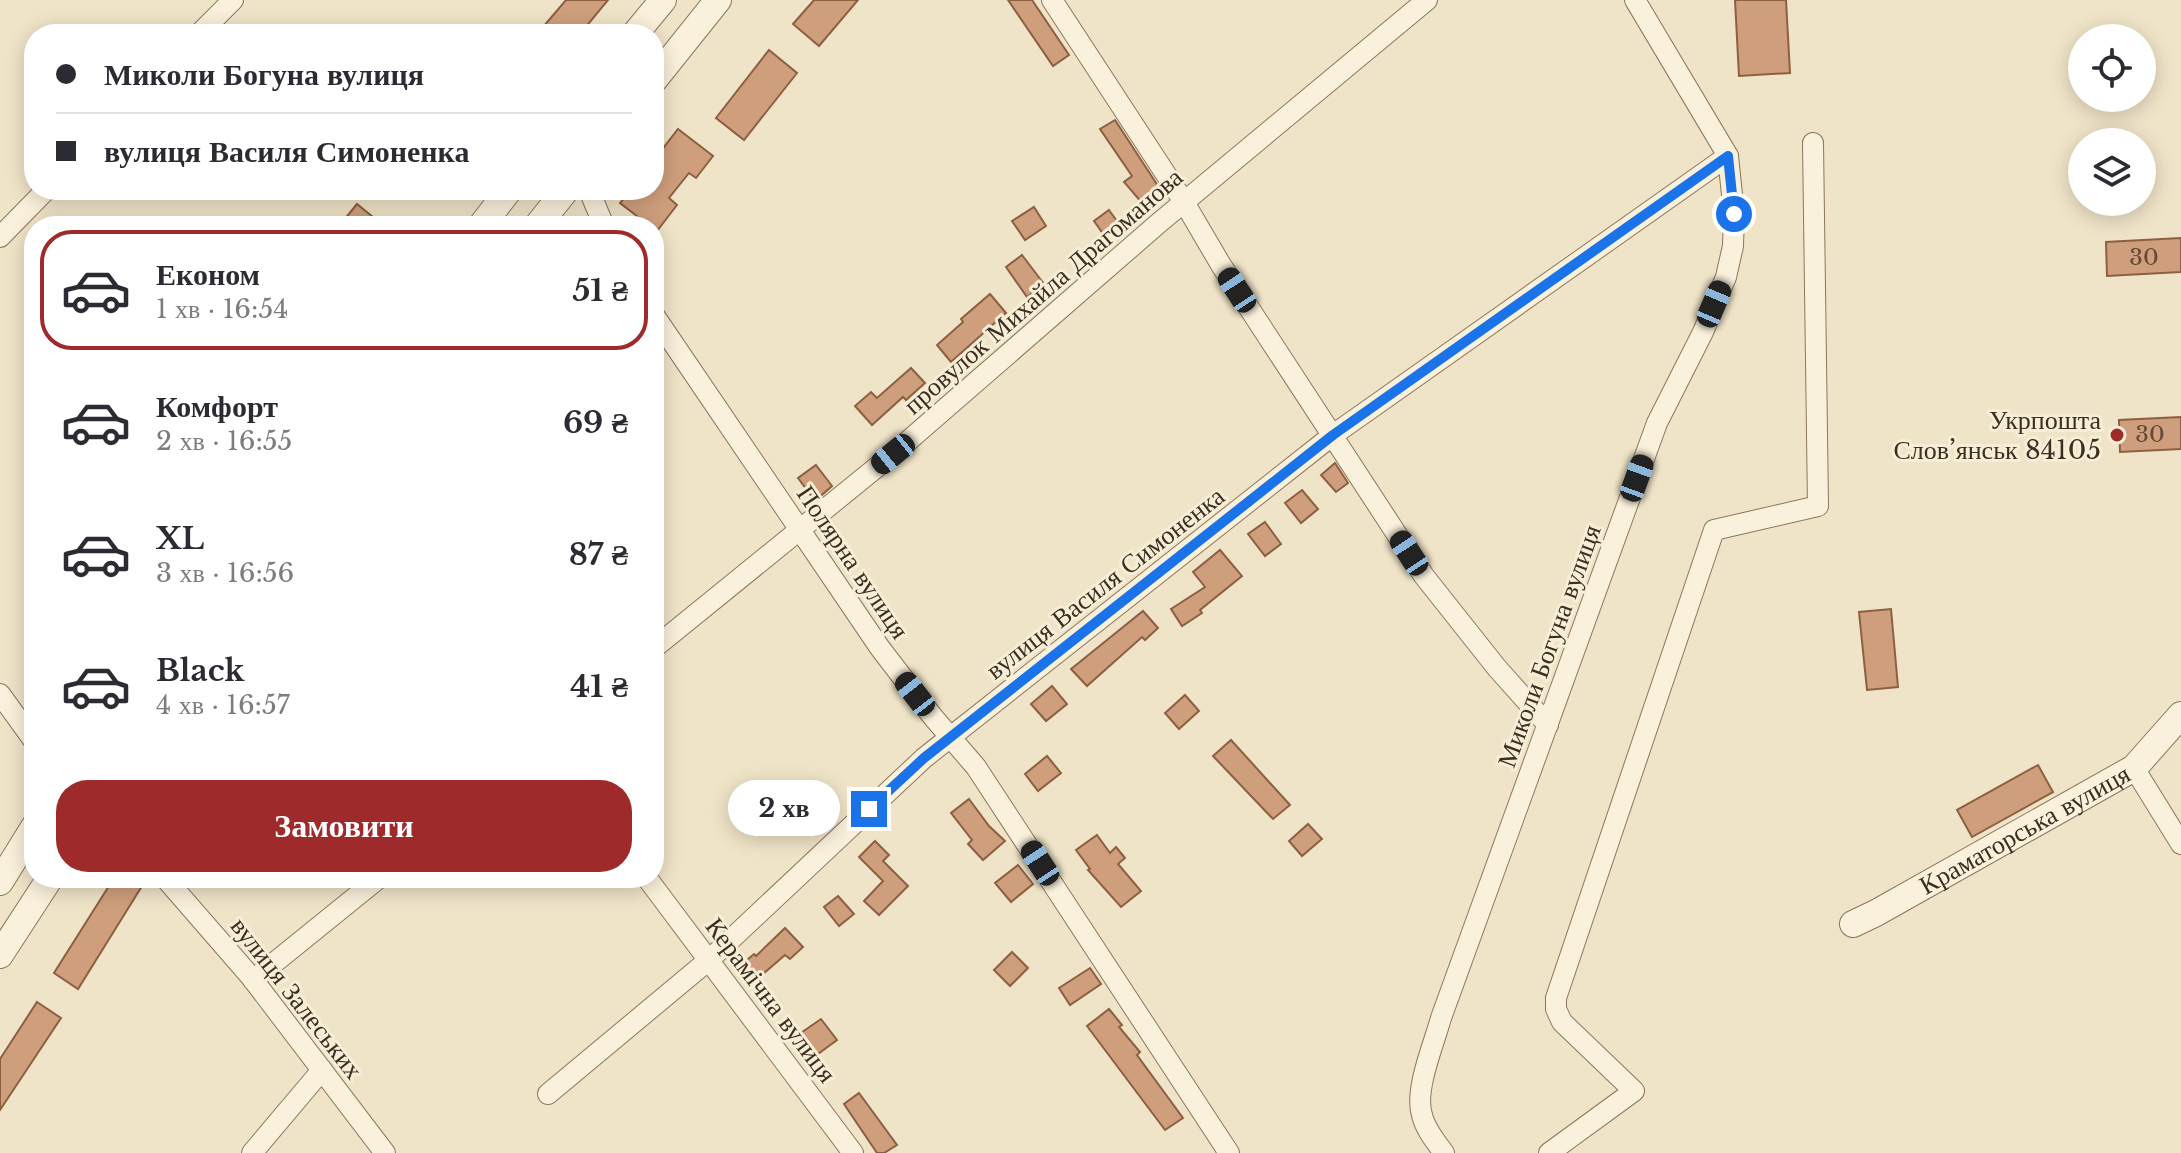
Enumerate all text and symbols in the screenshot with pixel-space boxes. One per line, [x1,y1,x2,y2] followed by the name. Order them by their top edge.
[2068,24,2156,216] map controls
[2068,24,2156,112] button: locate
[104,56,424,93] text: Миколи Богуна вулиця
[2068,128,2156,216] button: layers
[104,133,469,170] text: вулиця Василя Симоненка
[897,161,1189,421] street label: провулок Михайла Драгоманова
[1716,196,1752,232] route start
[2129,244,2159,271] house number: 30
[60,254,132,326] icon: car
[156,256,260,293] text: Економ
[1214,263,1260,317] car
[572,272,628,309] text: 51 ₴
[1694,277,1734,331] car
[156,293,288,325] text: 1 хв · 16:54
[60,386,132,458] icon: car
[156,388,278,425] text: Комфорт
[563,404,628,441] text: 69 ₴
[1894,404,2101,466] place label: Укрпошта Слов’янськ 84105
[2135,421,2165,448] house number: 30
[156,425,292,457] text: 2 хв · 16:55
[2108,426,2126,444] marker: Укрпошта Слов’янськ 84105
[867,430,919,478] car
[1618,451,1656,505] car
[790,479,916,645] street label: Полярна вулиця
[979,480,1231,686] street label: вулиця Василя Симоненка
[60,518,132,590] icon: car
[156,520,204,557] text: XL
[1490,520,1608,772] street label: Миколи Богуна вулиця
[1386,526,1432,580] car
[569,536,628,573] text: 87 ₴
[156,557,294,589] text: 3 хв · 16:56
[60,650,132,722] icon: car
[156,652,244,689] text: Black
[570,668,628,705] text: 41 ₴
[891,668,939,720] car
[156,689,290,721] text: 4 хв · 16:57
[1914,757,2136,901] street label: Краматорська вулиця
[56,780,632,872] button: Замовити
[729,781,841,837] callout: 2 хв
[851,791,887,827] route end
[759,792,809,824] text: 2 хв
[1017,836,1063,890] car
[224,911,370,1085] street label: вулиця Залеських
[699,911,843,1089] street label: Керамічна вулиця

